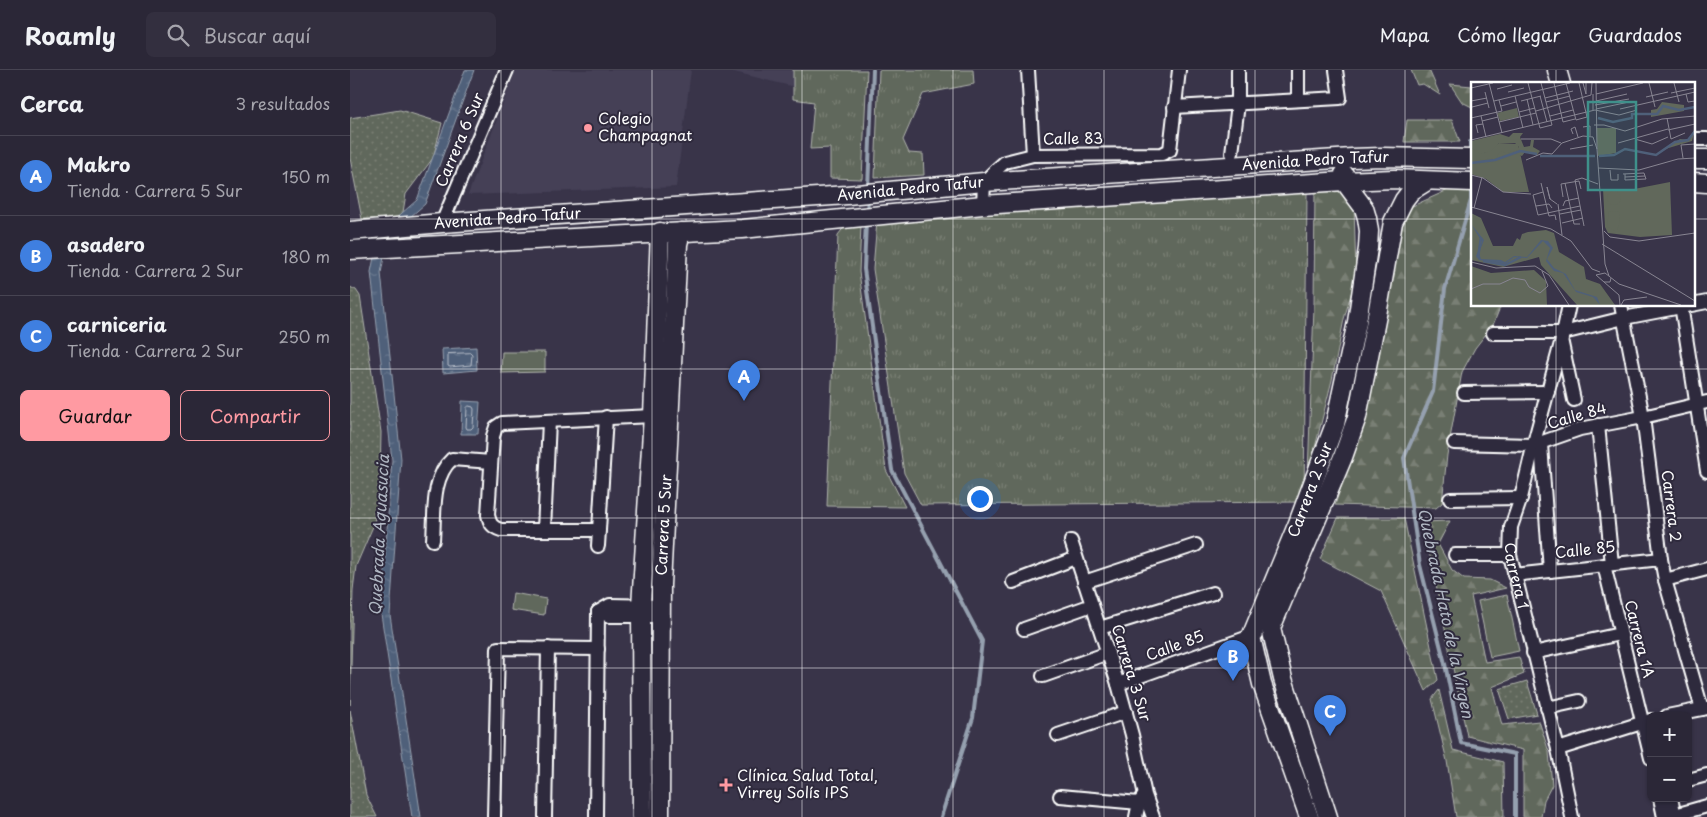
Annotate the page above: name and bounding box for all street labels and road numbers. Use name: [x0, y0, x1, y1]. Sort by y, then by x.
street label: Carrera 6 Sur: [428, 89, 489, 190]
street label: Calle 83: [1043, 125, 1103, 150]
street label: Avenida Pedro Tafur: [1241, 144, 1390, 175]
street label: Avenida Pedro Tafur: [836, 169, 985, 206]
street label: Avenida Pedro Tafur: [433, 200, 582, 234]
street label: Calle 84: [1544, 395, 1609, 434]
street label: Carrera 2 Sur: [1280, 438, 1337, 541]
street label: Carrera 2: [1657, 468, 1688, 543]
street label: Carrera 5 Sur: [648, 474, 676, 576]
street label: Calle 85: [1554, 534, 1616, 563]
street label: Carrera 1: [1500, 542, 1536, 611]
street label: Carrera 1A: [1620, 597, 1661, 680]
street label: Carrera 3 Sur: [1107, 621, 1158, 724]
street label: Calle 85: [1142, 623, 1207, 666]

